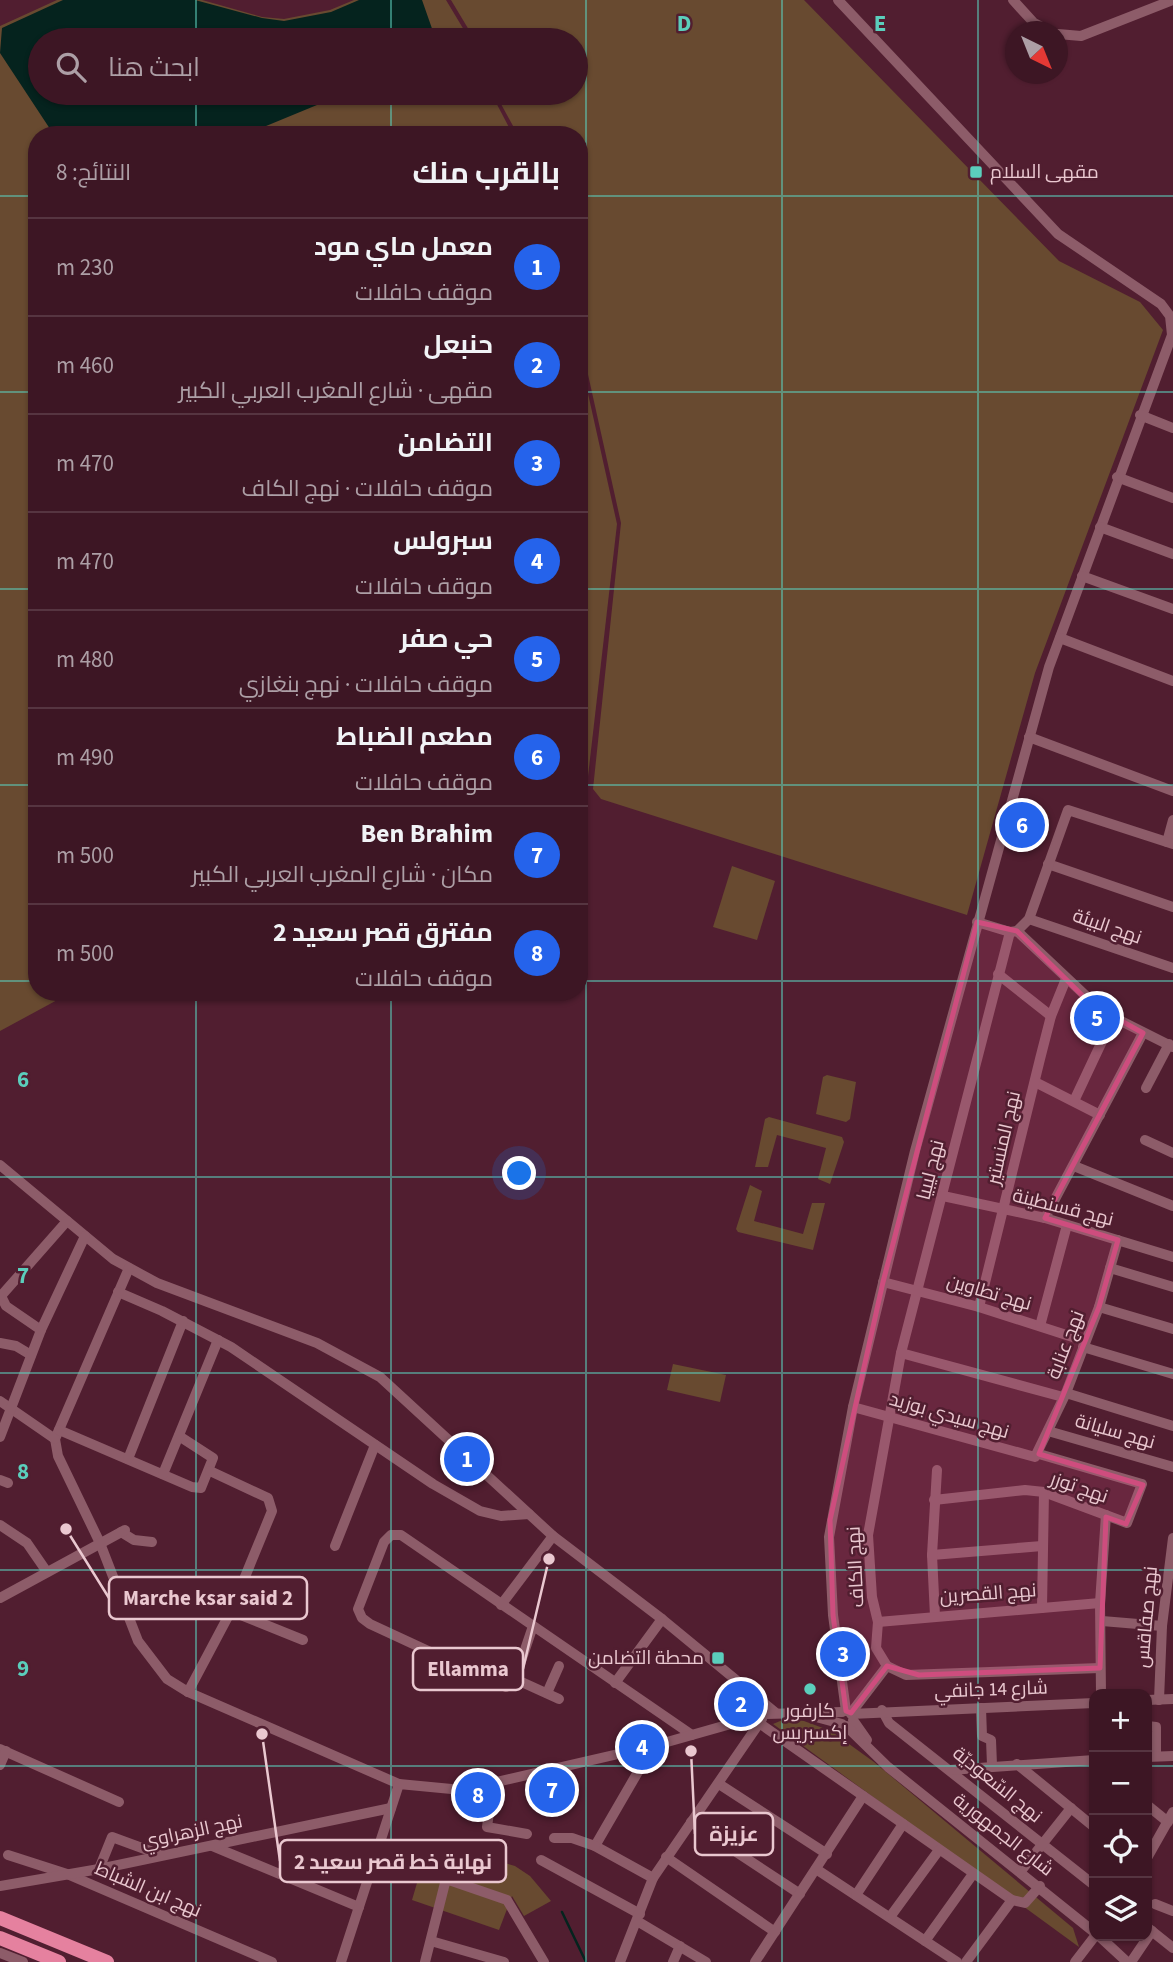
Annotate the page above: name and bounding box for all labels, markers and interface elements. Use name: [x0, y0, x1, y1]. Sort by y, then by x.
text: D: [677, 7, 691, 40]
text: E: [874, 7, 886, 40]
north arrow: [1005, 21, 1068, 84]
search box: [28, 28, 588, 105]
icon: search: [52, 48, 90, 86]
text: ابحث هنا: [108, 49, 200, 86]
text: بالقرب منك: [412, 152, 560, 195]
text: النتائج: 8: [56, 156, 131, 189]
place label: مقهى السلام: [990, 159, 1099, 186]
marker: مقهى السلام: [968, 164, 984, 180]
text: معمل ماي مود: [314, 228, 493, 265]
text: 230 m: [56, 251, 114, 284]
text: 1: [531, 251, 543, 284]
text: موقف حافلات: [355, 276, 493, 309]
text: حنبعل: [424, 326, 493, 363]
text: 460 m: [56, 349, 114, 382]
text: 2: [531, 349, 543, 382]
text: مقهى · شارع المغرب العربي الكبير: [178, 374, 493, 407]
text: التضامن: [398, 424, 493, 461]
text: 470 m: [56, 447, 114, 480]
text: 3: [531, 447, 543, 480]
text: موقف حافلات · نهج الكاف: [242, 472, 493, 505]
text: سبرولس: [393, 522, 493, 559]
text: 470 m: [56, 545, 114, 578]
text: 4: [531, 545, 543, 578]
text: موقف حافلات: [355, 570, 493, 603]
text: حي صفر: [400, 620, 493, 657]
text: 480 m: [56, 643, 114, 676]
text: 5: [531, 643, 543, 676]
text: موقف حافلات · نهج بنغازي: [239, 668, 493, 701]
text: مطعم الضباط: [336, 718, 493, 755]
text: 490 m: [56, 741, 114, 774]
text: 6: [531, 741, 543, 774]
text: موقف حافلات: [355, 766, 493, 799]
pin: 6: [999, 799, 1045, 851]
text: Ben Brahim: [360, 815, 493, 852]
text: 500 m: [56, 839, 114, 872]
text: 7: [531, 839, 543, 872]
text: مكان · شارع المغرب العربي الكبير: [191, 858, 493, 891]
street label: نهج البيئة: [1069, 903, 1145, 951]
text: مفترق قصر سعيد 2: [273, 914, 493, 951]
text: 500 m: [56, 937, 114, 970]
text: 8: [531, 937, 543, 970]
text: موقف حافلات: [355, 962, 493, 995]
pin: 5: [1074, 992, 1120, 1044]
text: 6: [17, 1063, 29, 1096]
street label: نهج المنستير: [980, 1089, 1028, 1188]
street label: نهج ليبيا: [911, 1137, 951, 1203]
your location: [502, 1156, 536, 1190]
street label: نهج قسنطينة: [1010, 1182, 1116, 1234]
text: 7: [17, 1259, 29, 1292]
street label: نهج تطاوين: [943, 1268, 1035, 1318]
street label: نهج عنابة: [1041, 1307, 1091, 1383]
street label: نهج سيدي بوزيد: [886, 1386, 1012, 1446]
street label: نهج سليانة: [1072, 1408, 1158, 1456]
pin: 1: [444, 1433, 490, 1485]
text: 8: [17, 1455, 29, 1488]
street label: نهج توزر: [1046, 1465, 1111, 1510]
street label: نهج الكاف: [840, 1526, 872, 1608]
street label: نهج صفاقس: [1129, 1565, 1165, 1669]
callout: Marche ksar said 2: [109, 1577, 307, 1619]
street label: نهج القصرين: [939, 1577, 1037, 1611]
text: Marche ksar said 2: [123, 1583, 293, 1613]
pin: 3: [820, 1628, 866, 1680]
place label: محطة التضامن: [588, 1645, 704, 1672]
callout: Ellamma: [413, 1648, 523, 1690]
marker: محطة التضامن: [710, 1650, 726, 1666]
text: 9: [17, 1652, 29, 1685]
text: Ellamma: [427, 1654, 509, 1684]
street label: شارع 14 جانفي: [934, 1675, 1048, 1705]
pin: 2: [718, 1678, 764, 1730]
marker: كارفور إكسبريس: [802, 1681, 818, 1697]
map controls: [1089, 1689, 1152, 1941]
button: +: [1089, 1689, 1152, 1752]
place label: كارفور إكسبريس: [773, 1698, 847, 1747]
pin: 4: [619, 1721, 665, 1773]
street label: نهج السّعوديّة: [946, 1740, 1048, 1830]
button: −: [1089, 1752, 1152, 1815]
pin: 7: [529, 1764, 575, 1816]
pin: 8: [455, 1769, 501, 1821]
street label: شارع الجمهورية: [947, 1787, 1059, 1883]
street label: نهج الزهراوي: [139, 1808, 245, 1856]
callout: عزيزة: [695, 1813, 773, 1855]
button: locate: [1089, 1815, 1152, 1878]
text: عزيزة: [709, 1819, 759, 1849]
callout: نهاية خط قصر سعيد 2: [280, 1840, 506, 1882]
text: نهاية خط قصر سعيد 2: [294, 1847, 492, 1877]
street label: نهج ابن الشباط: [91, 1855, 205, 1925]
button: layers: [1089, 1878, 1152, 1941]

